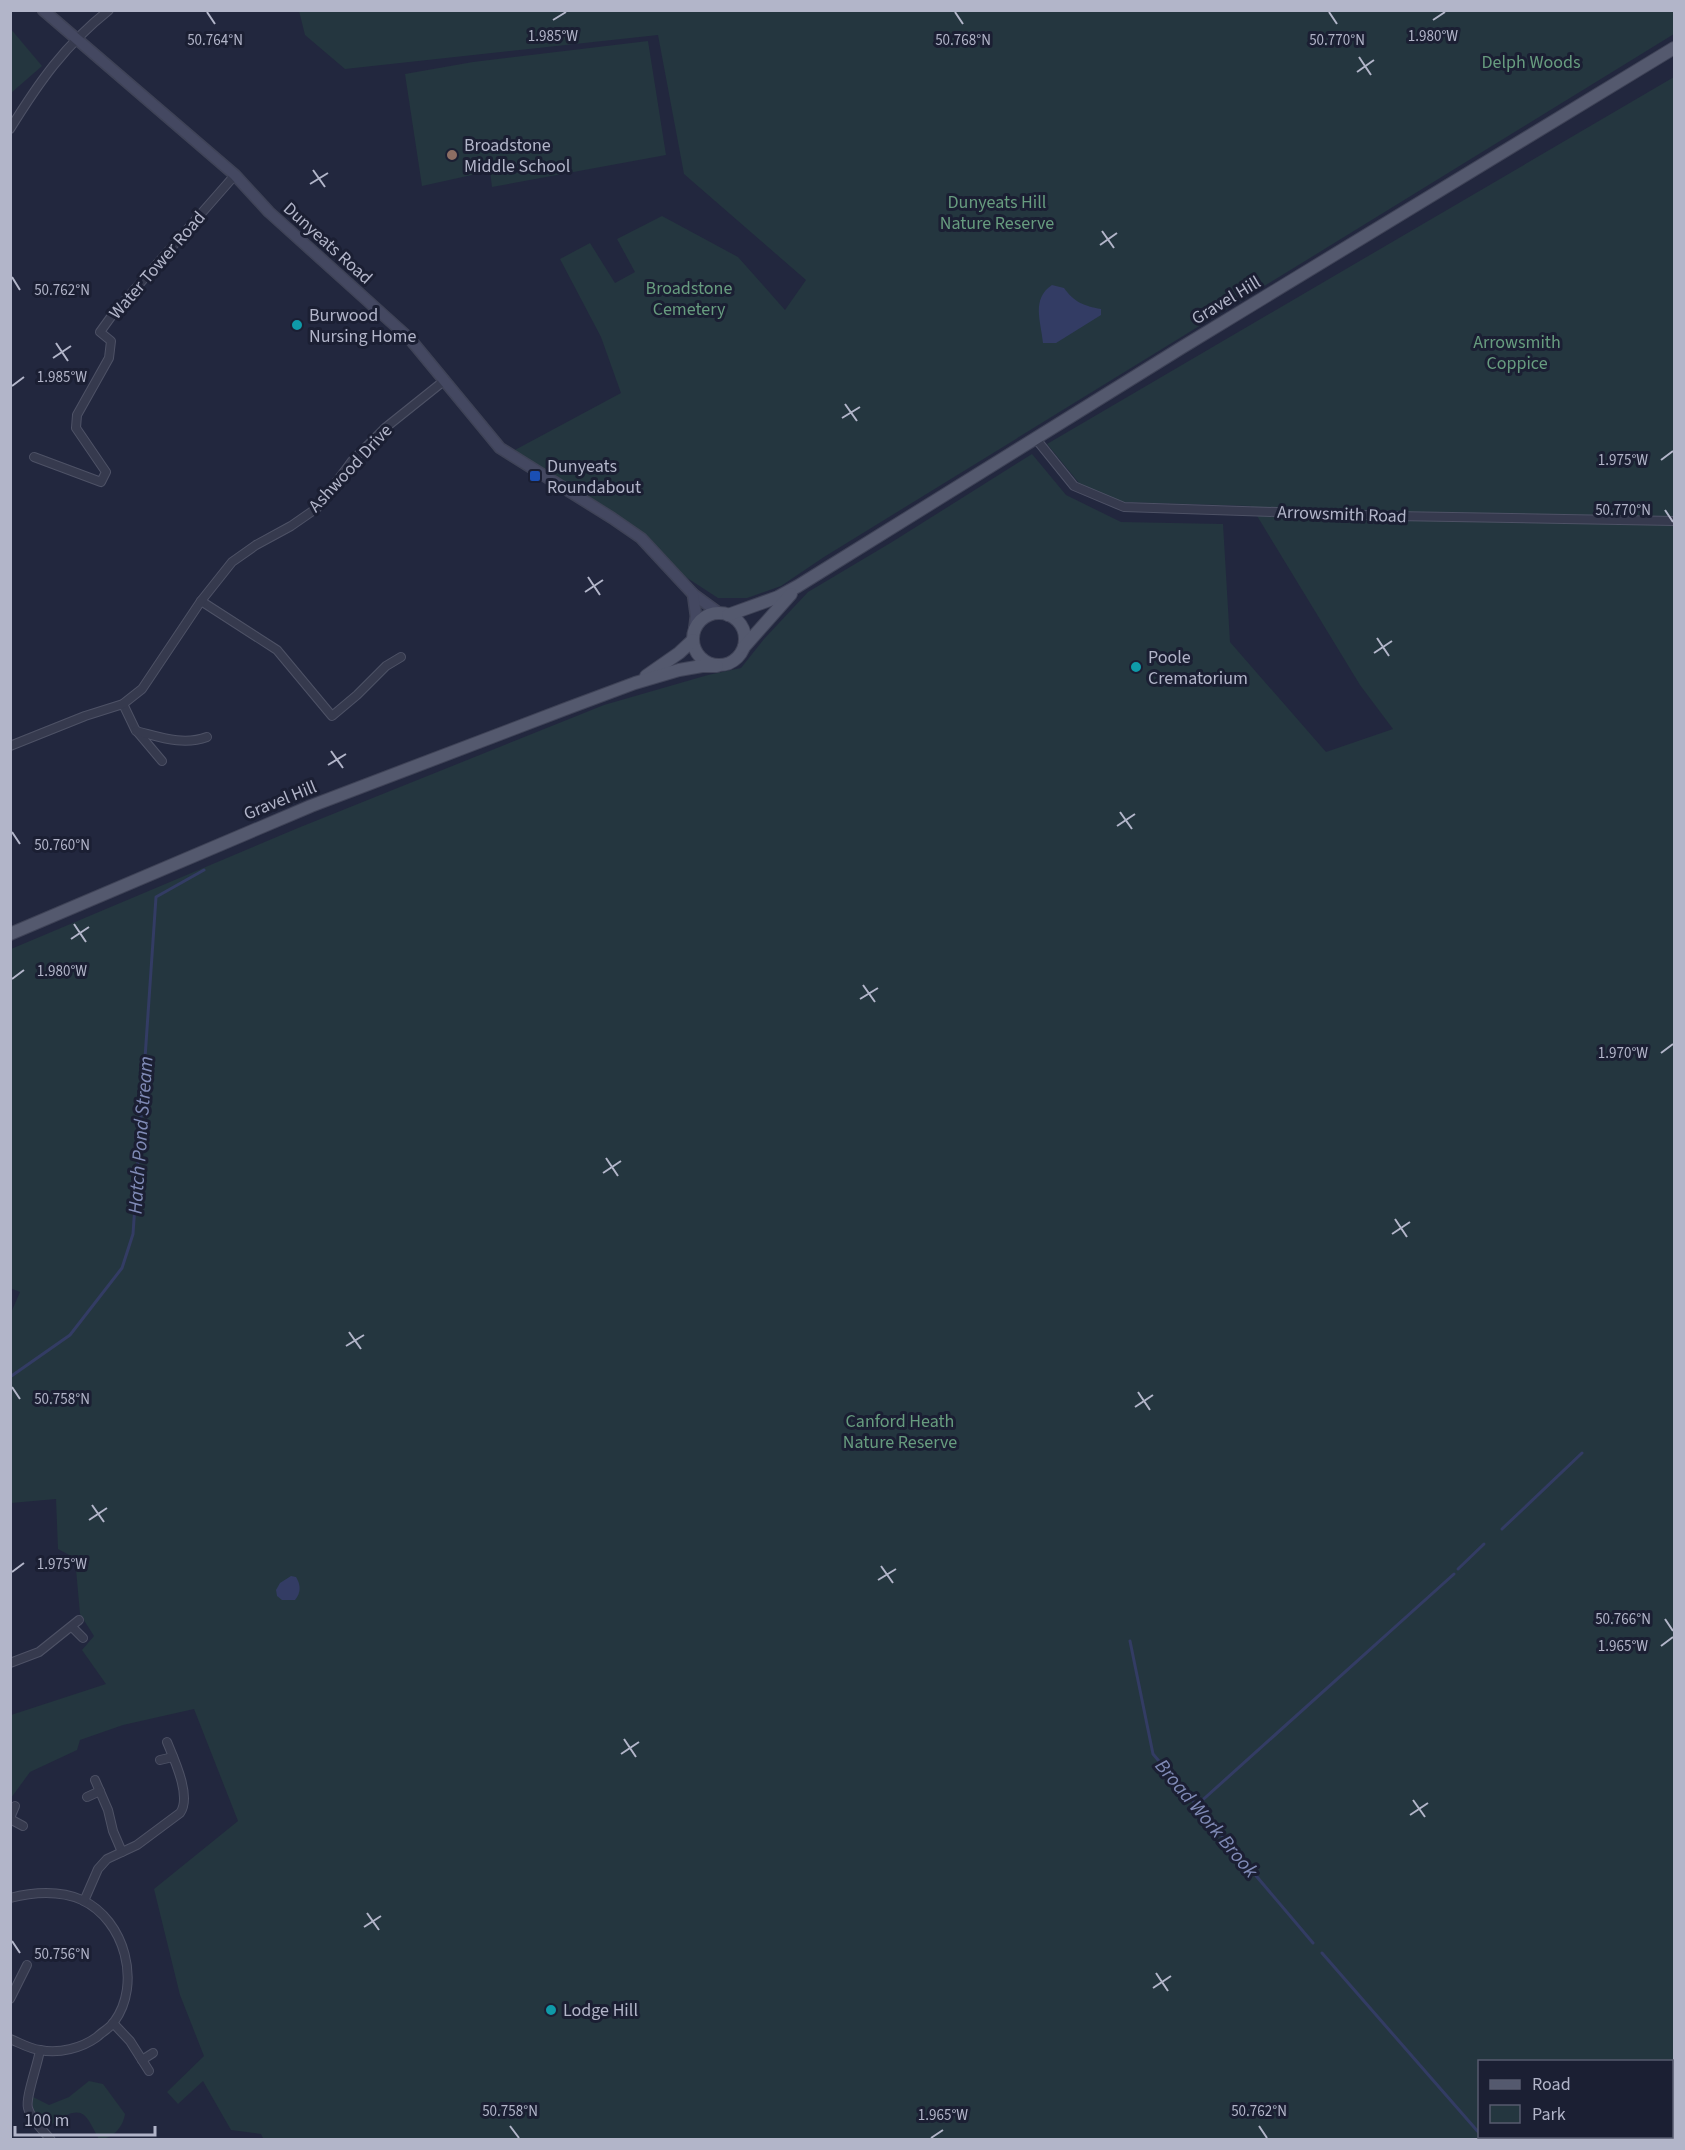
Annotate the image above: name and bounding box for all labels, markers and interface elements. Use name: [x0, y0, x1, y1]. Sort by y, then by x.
text: 1.985°W: [528, 26, 578, 47]
text: 1.980°W: [1408, 26, 1458, 47]
text: 50.764°N: [187, 30, 243, 51]
text: 50.768°N: [935, 30, 991, 51]
text: 50.770°N: [1309, 30, 1365, 51]
park label: Delph Woods: [1481, 50, 1581, 75]
place label: Broadstone Middle School: [464, 133, 570, 179]
marker: Broadstone Middle School: [445, 148, 459, 162]
park label: Dunyeats Hill Nature Reserve: [940, 190, 1054, 236]
street label: Dunyeats Road: [278, 197, 378, 290]
street label: Water Tower Road: [103, 206, 211, 325]
street label: Gravel Hill: [1187, 270, 1266, 331]
park label: Broadstone Cemetery: [646, 276, 732, 322]
text: 50.762°N: [34, 280, 90, 301]
place label: Burwood Nursing Home: [309, 303, 417, 349]
marker: Burwood Nursing Home: [290, 318, 304, 332]
park label: Arrowsmith Coppice: [1473, 330, 1561, 376]
text: 1.985°W: [37, 367, 87, 388]
street label: Ashwood Drive: [303, 419, 398, 518]
text: 1.975°W: [1598, 450, 1648, 471]
place label: Dunyeats Roundabout: [547, 454, 641, 500]
marker: Dunyeats Roundabout: [528, 469, 542, 483]
street label: Arrowsmith Road: [1277, 500, 1407, 529]
text: 50.770°N: [1595, 500, 1651, 521]
place label: Poole Crematorium: [1148, 645, 1248, 691]
marker: Poole Crematorium: [1129, 660, 1143, 674]
street label: Gravel Hill: [240, 774, 320, 826]
text: 50.760°N: [34, 835, 90, 856]
text: 1.980°W: [37, 961, 87, 982]
text: 1.970°W: [1598, 1043, 1648, 1064]
water label: Hatch Pond Stream: [122, 1055, 160, 1215]
text: 50.758°N: [34, 1389, 90, 1410]
park label: Canford Heath Nature Reserve: [843, 1409, 957, 1455]
text: 1.975°W: [37, 1554, 87, 1575]
text: 50.766°N: [1595, 1609, 1651, 1630]
text: 1.965°W: [1598, 1636, 1648, 1657]
water label: Broad Work Brook: [1148, 1753, 1265, 1884]
text: 50.756°N: [34, 1944, 90, 1965]
place label: Lodge Hill: [563, 1998, 638, 2023]
marker: Lodge Hill: [544, 2003, 558, 2017]
legend: [1478, 2060, 1673, 2138]
text: Road: [1532, 2072, 1571, 2097]
scale bar: [15, 2099, 154, 2137]
text: 50.758°N: [482, 2101, 538, 2122]
text: 50.762°N: [1231, 2101, 1287, 2122]
text: Park: [1532, 2102, 1566, 2127]
text: 1.965°W: [918, 2105, 968, 2126]
text: 100 m: [24, 2108, 69, 2133]

